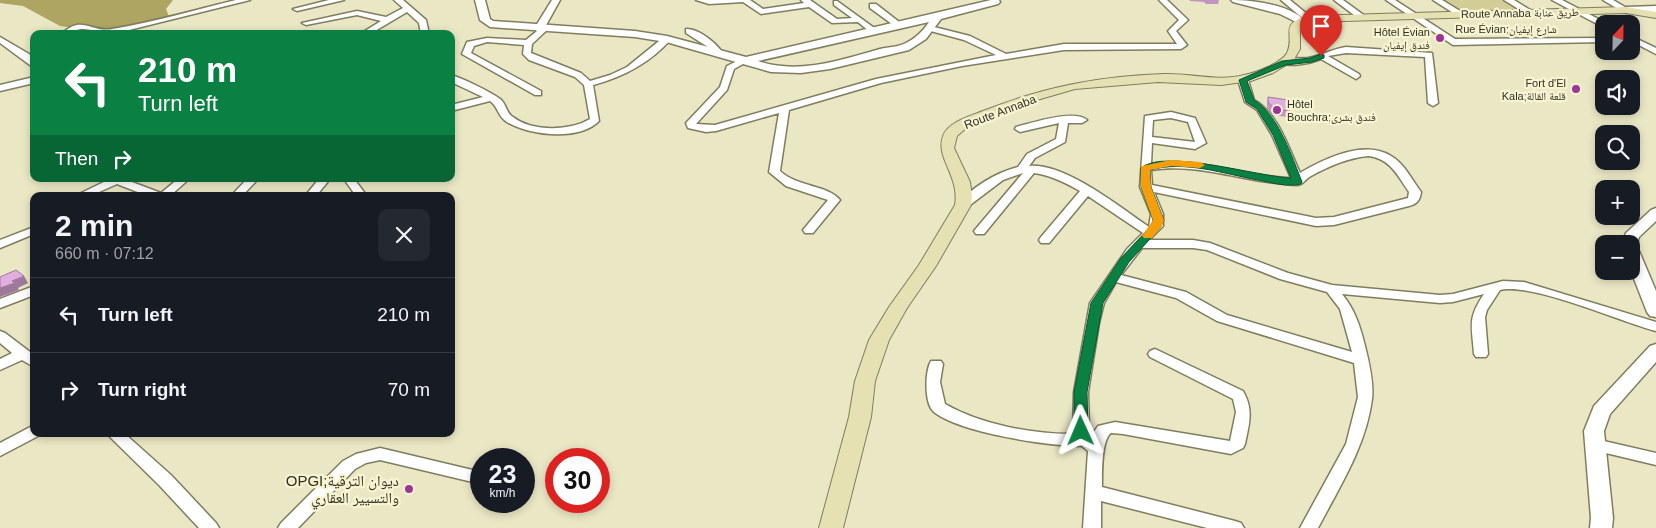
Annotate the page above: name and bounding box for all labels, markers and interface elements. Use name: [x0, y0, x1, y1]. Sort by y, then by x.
pin: [1300, 5, 1342, 56]
street label: Route Annaba طريق عنابة: [1461, 6, 1579, 21]
icon: arrive: [1307, 12, 1335, 40]
north arrow: [1595, 15, 1640, 60]
map controls: [1595, 15, 1640, 280]
street label: Rue Évian;شارع إيفيان: [1455, 23, 1557, 37]
place label: Hôtel Évian فندق إيفيان: [1374, 26, 1430, 53]
marker: Hôtel Évian فندق إيفيان: [1434, 32, 1446, 44]
icon: left: [55, 50, 120, 115]
text: 210 m: [138, 50, 237, 89]
button: sound: [1595, 70, 1640, 115]
place label: Fort d'El Kala;قلعة القالة: [1502, 77, 1566, 102]
marker: Fort d'El Kala;قلعة القالة: [1570, 83, 1582, 95]
text: Turn left: [138, 91, 218, 116]
street label: Route Annaba: [962, 92, 1038, 132]
place label: Hôtel Bouchra;فندق بشرى: [1287, 98, 1376, 124]
marker: Hôtel Bouchra;فندق بشرى: [1271, 104, 1283, 116]
button: search: [1595, 125, 1640, 170]
icon: right: [108, 145, 136, 173]
text: Then: [55, 148, 98, 169]
button: +: [1595, 180, 1640, 225]
text: 2 min: [55, 209, 133, 242]
button: close: [378, 209, 430, 261]
button: −: [1595, 235, 1640, 280]
text: 660 m · 07:12: [55, 245, 154, 262]
icon: left: [55, 301, 83, 329]
text: Turn left: [98, 304, 173, 325]
text: 210 m: [377, 304, 430, 325]
icon: right: [55, 376, 83, 404]
text: Turn right: [98, 379, 186, 400]
text: 70 m: [388, 379, 430, 400]
position arrow: [1054, 404, 1106, 456]
speed limit sign: 30: [545, 448, 610, 513]
text: 23: [489, 460, 516, 488]
place label: OPGI;ديوان الترقية والتسيير العقاري: [286, 472, 399, 509]
marker: OPGI;ديوان الترقية والتسيير العقاري: [403, 483, 415, 495]
text: km/h: [489, 486, 516, 500]

